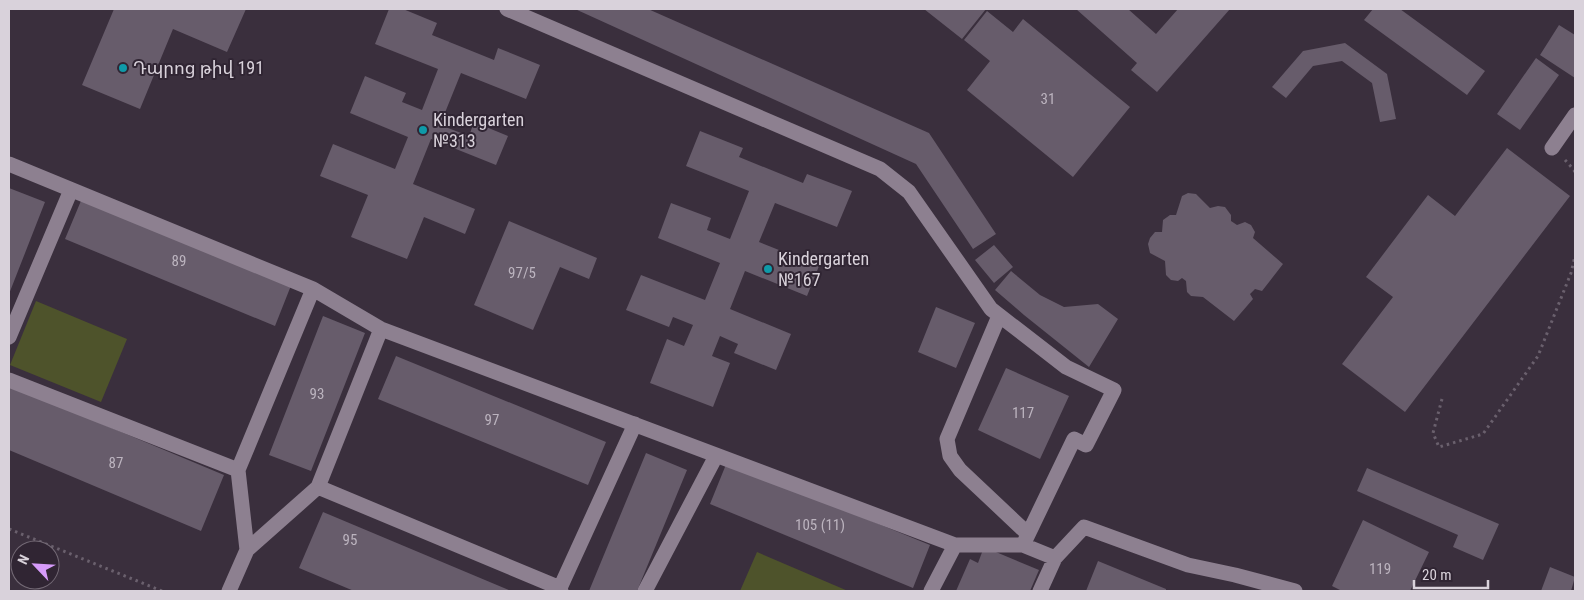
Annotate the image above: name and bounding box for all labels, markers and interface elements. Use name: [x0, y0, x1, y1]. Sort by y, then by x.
place label: Դպրոց թիվ 191: [133, 57, 264, 78]
marker: Դպրոց թիվ 191: [117, 62, 129, 74]
house number: 31: [1041, 90, 1055, 108]
place label: Kindergarten №313: [433, 109, 524, 151]
marker: Kindergarten №313: [417, 124, 429, 136]
place label: Kindergarten №167: [778, 248, 869, 290]
house number: 89: [172, 252, 186, 270]
marker: Kindergarten №167: [762, 263, 774, 275]
house number: 97/5: [508, 264, 536, 282]
house number: 93: [310, 385, 324, 403]
house number: 117: [1012, 404, 1034, 422]
house number: 97: [485, 411, 499, 429]
house number: 87: [109, 454, 123, 472]
house number: 105 (11): [795, 516, 845, 534]
house number: 95: [343, 531, 357, 549]
north arrow: [10, 540, 60, 590]
text: N: [14, 552, 32, 567]
scale bar: [1414, 558, 1488, 590]
house number: 119: [1369, 560, 1391, 578]
text: 20 m: [1422, 566, 1452, 584]

